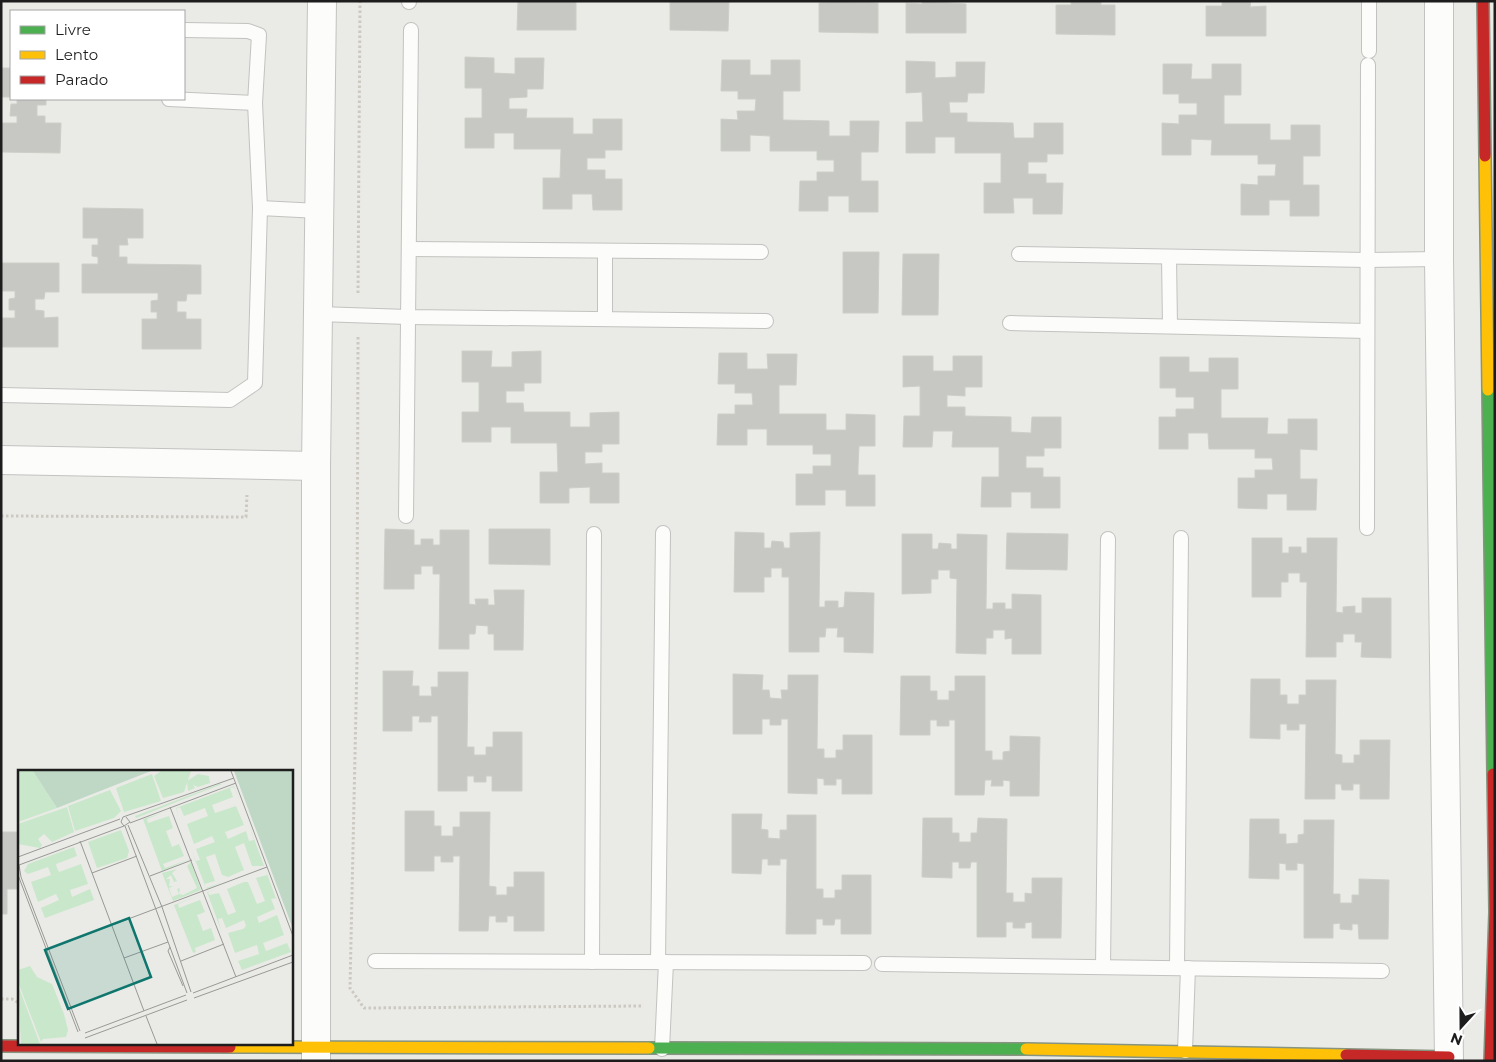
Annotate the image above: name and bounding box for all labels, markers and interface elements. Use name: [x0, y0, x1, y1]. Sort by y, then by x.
legend: [10, 10, 185, 100]
text: Livre: [55, 20, 91, 39]
text: Lento: [55, 45, 98, 64]
text: Parado: [55, 70, 108, 89]
inset map: [18, 770, 292, 1044]
north arrow: [1436, 1002, 1486, 1052]
text: N: [1448, 1029, 1465, 1050]

